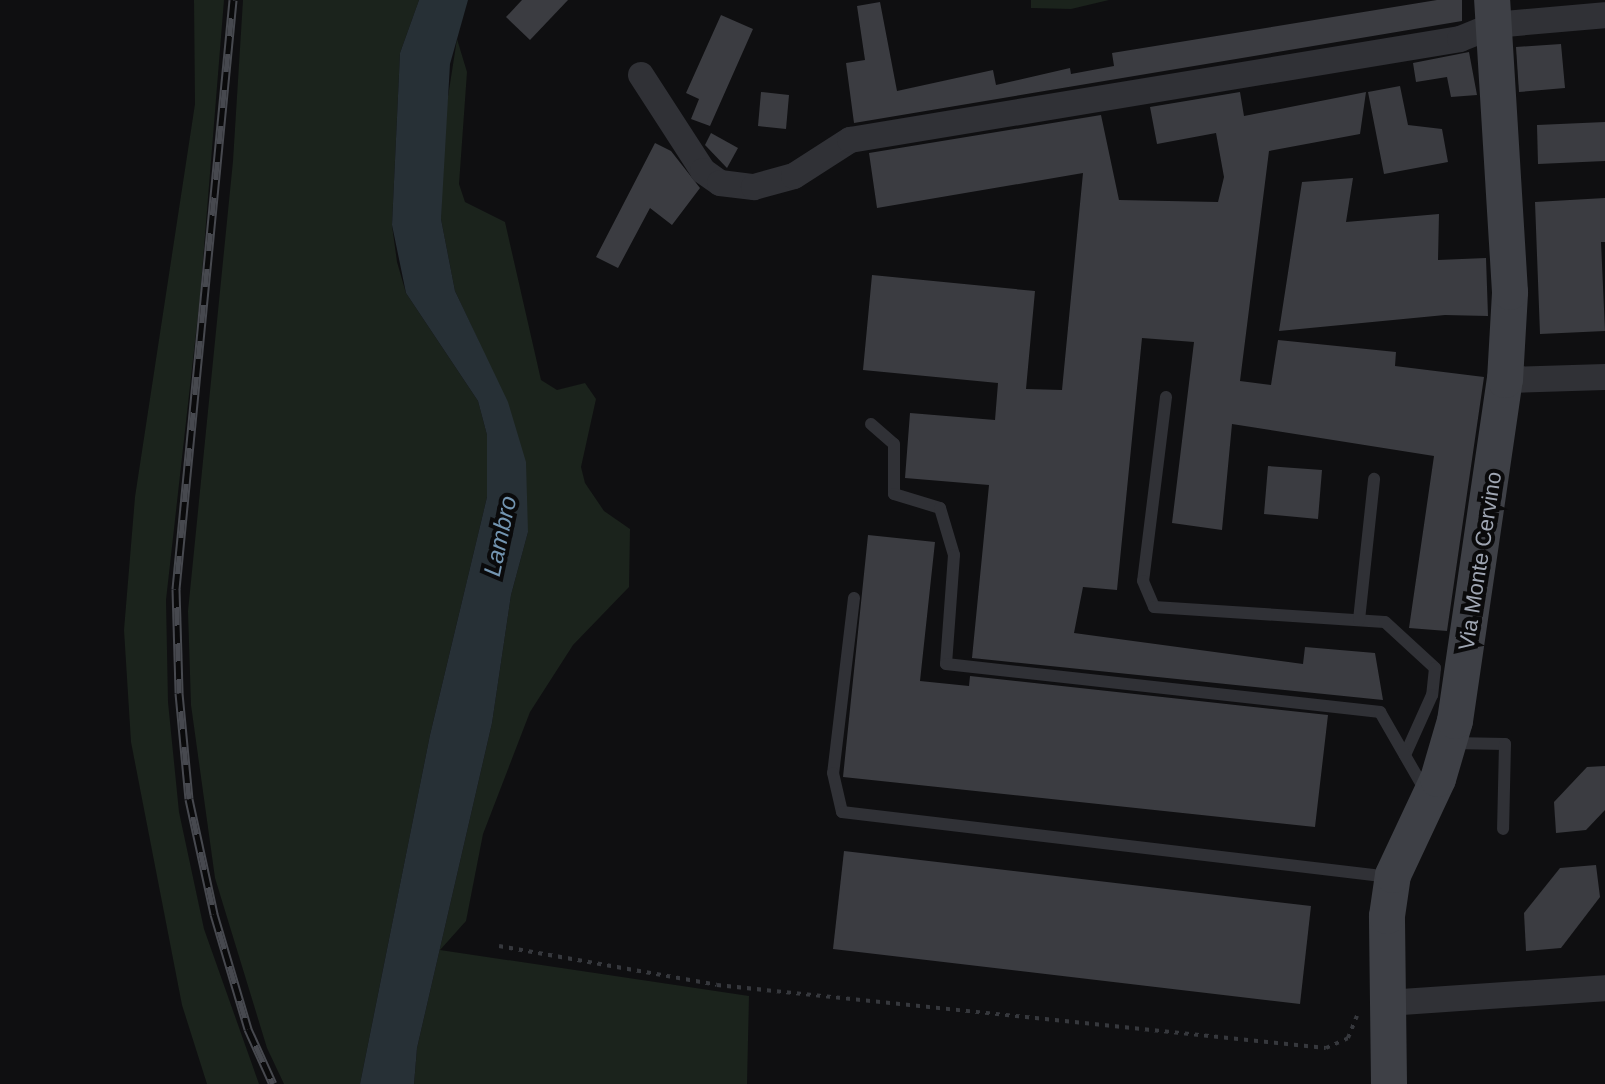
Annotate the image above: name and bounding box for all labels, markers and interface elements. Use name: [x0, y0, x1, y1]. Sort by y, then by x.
street label: Via Monte Cervino: [1453, 470, 1507, 652]
water label: Lambro: [477, 493, 523, 579]

